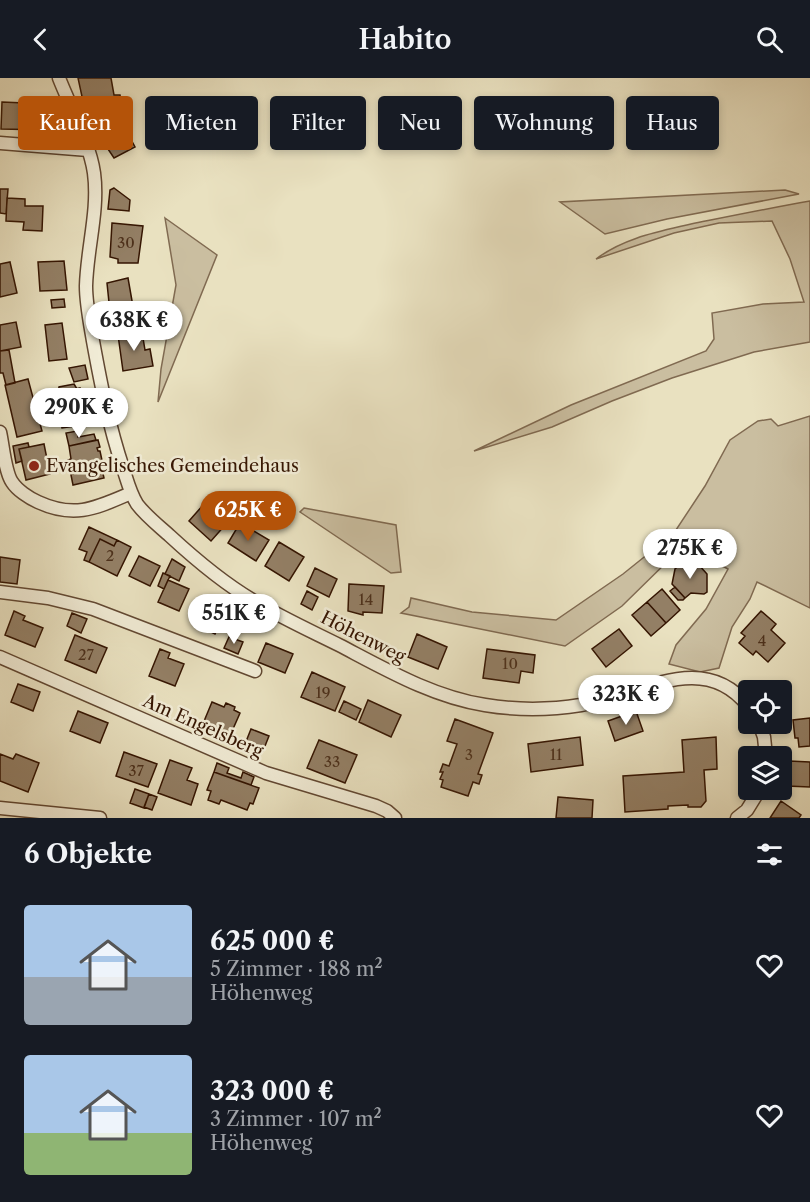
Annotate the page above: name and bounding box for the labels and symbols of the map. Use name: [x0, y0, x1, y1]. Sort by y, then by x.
house number: 30: [117, 233, 135, 252]
pin: 638K €: [85, 301, 183, 352]
pin: 290K €: [30, 388, 128, 439]
place label: Evangelisches Gemeindehaus: [46, 455, 299, 477]
marker: Evangelisches Gemeindehaus: [27, 459, 41, 473]
pin: 625K €: [199, 491, 297, 542]
pin: 275K €: [641, 529, 739, 580]
house number: 2: [106, 546, 114, 565]
house number: 14: [359, 590, 373, 609]
pin: 551K €: [185, 594, 283, 645]
street label: Höhenweg: [317, 606, 410, 668]
house number: 4: [758, 631, 766, 650]
house number: 27: [78, 645, 95, 664]
house number: 10: [502, 654, 518, 673]
pin: 323K €: [577, 675, 675, 726]
house number: 19: [315, 683, 331, 702]
street label: Am Engelsberg: [139, 689, 267, 763]
house number: 3: [465, 745, 473, 764]
house number: 11: [550, 745, 563, 764]
house number: 33: [324, 752, 340, 771]
house number: 37: [128, 761, 144, 780]

